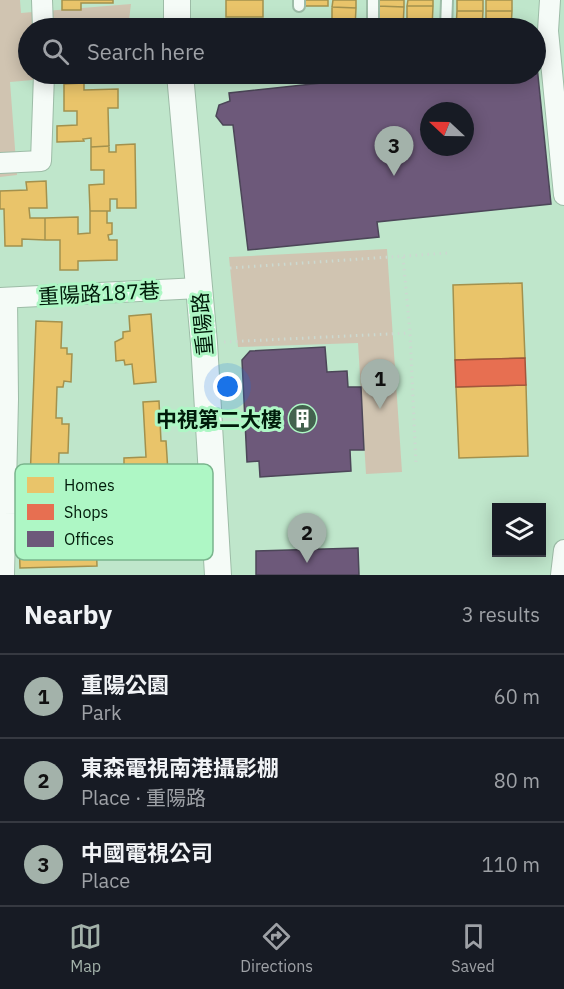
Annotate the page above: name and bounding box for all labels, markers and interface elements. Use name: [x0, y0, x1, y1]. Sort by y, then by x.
search box: [18, 18, 546, 84]
icon: search: [39, 35, 72, 68]
text: Search here: [87, 37, 205, 66]
north arrow: [420, 102, 474, 156]
pin: 3: [374, 126, 414, 176]
street label: 重陽路187巷: [37, 276, 161, 310]
street label: 重陽路: [185, 291, 219, 357]
pin: 1: [360, 360, 400, 409]
your location: [213, 372, 242, 401]
building icon: 中視第二大樓: [287, 403, 319, 435]
place label: 中視第二大樓: [156, 405, 282, 433]
legend: [15, 464, 213, 560]
text: Homes: [64, 475, 115, 495]
text: Shops: [64, 502, 108, 522]
map controls: [492, 503, 546, 557]
button: layers: [492, 503, 546, 557]
pin: 2: [288, 514, 326, 563]
text: Offices: [64, 529, 114, 549]
text: Nearby: [24, 597, 112, 631]
text: 3 results: [462, 601, 540, 628]
text: 重陽公園: [81, 670, 169, 699]
text: 1: [38, 683, 50, 710]
text: 60 m: [494, 683, 540, 710]
text: Park: [81, 699, 121, 726]
text: 東森電視南港攝影棚: [81, 753, 279, 782]
text: 2: [38, 767, 50, 794]
text: 80 m: [494, 767, 540, 794]
text: Place · 重陽路: [81, 784, 206, 811]
text: 中國電視公司: [81, 838, 213, 867]
text: 3: [38, 851, 50, 878]
text: 110 m: [482, 851, 540, 878]
text: Place: [81, 867, 130, 894]
tab: Map: [69, 920, 102, 976]
tab: Directions: [240, 920, 313, 976]
tab: Saved: [451, 920, 495, 976]

